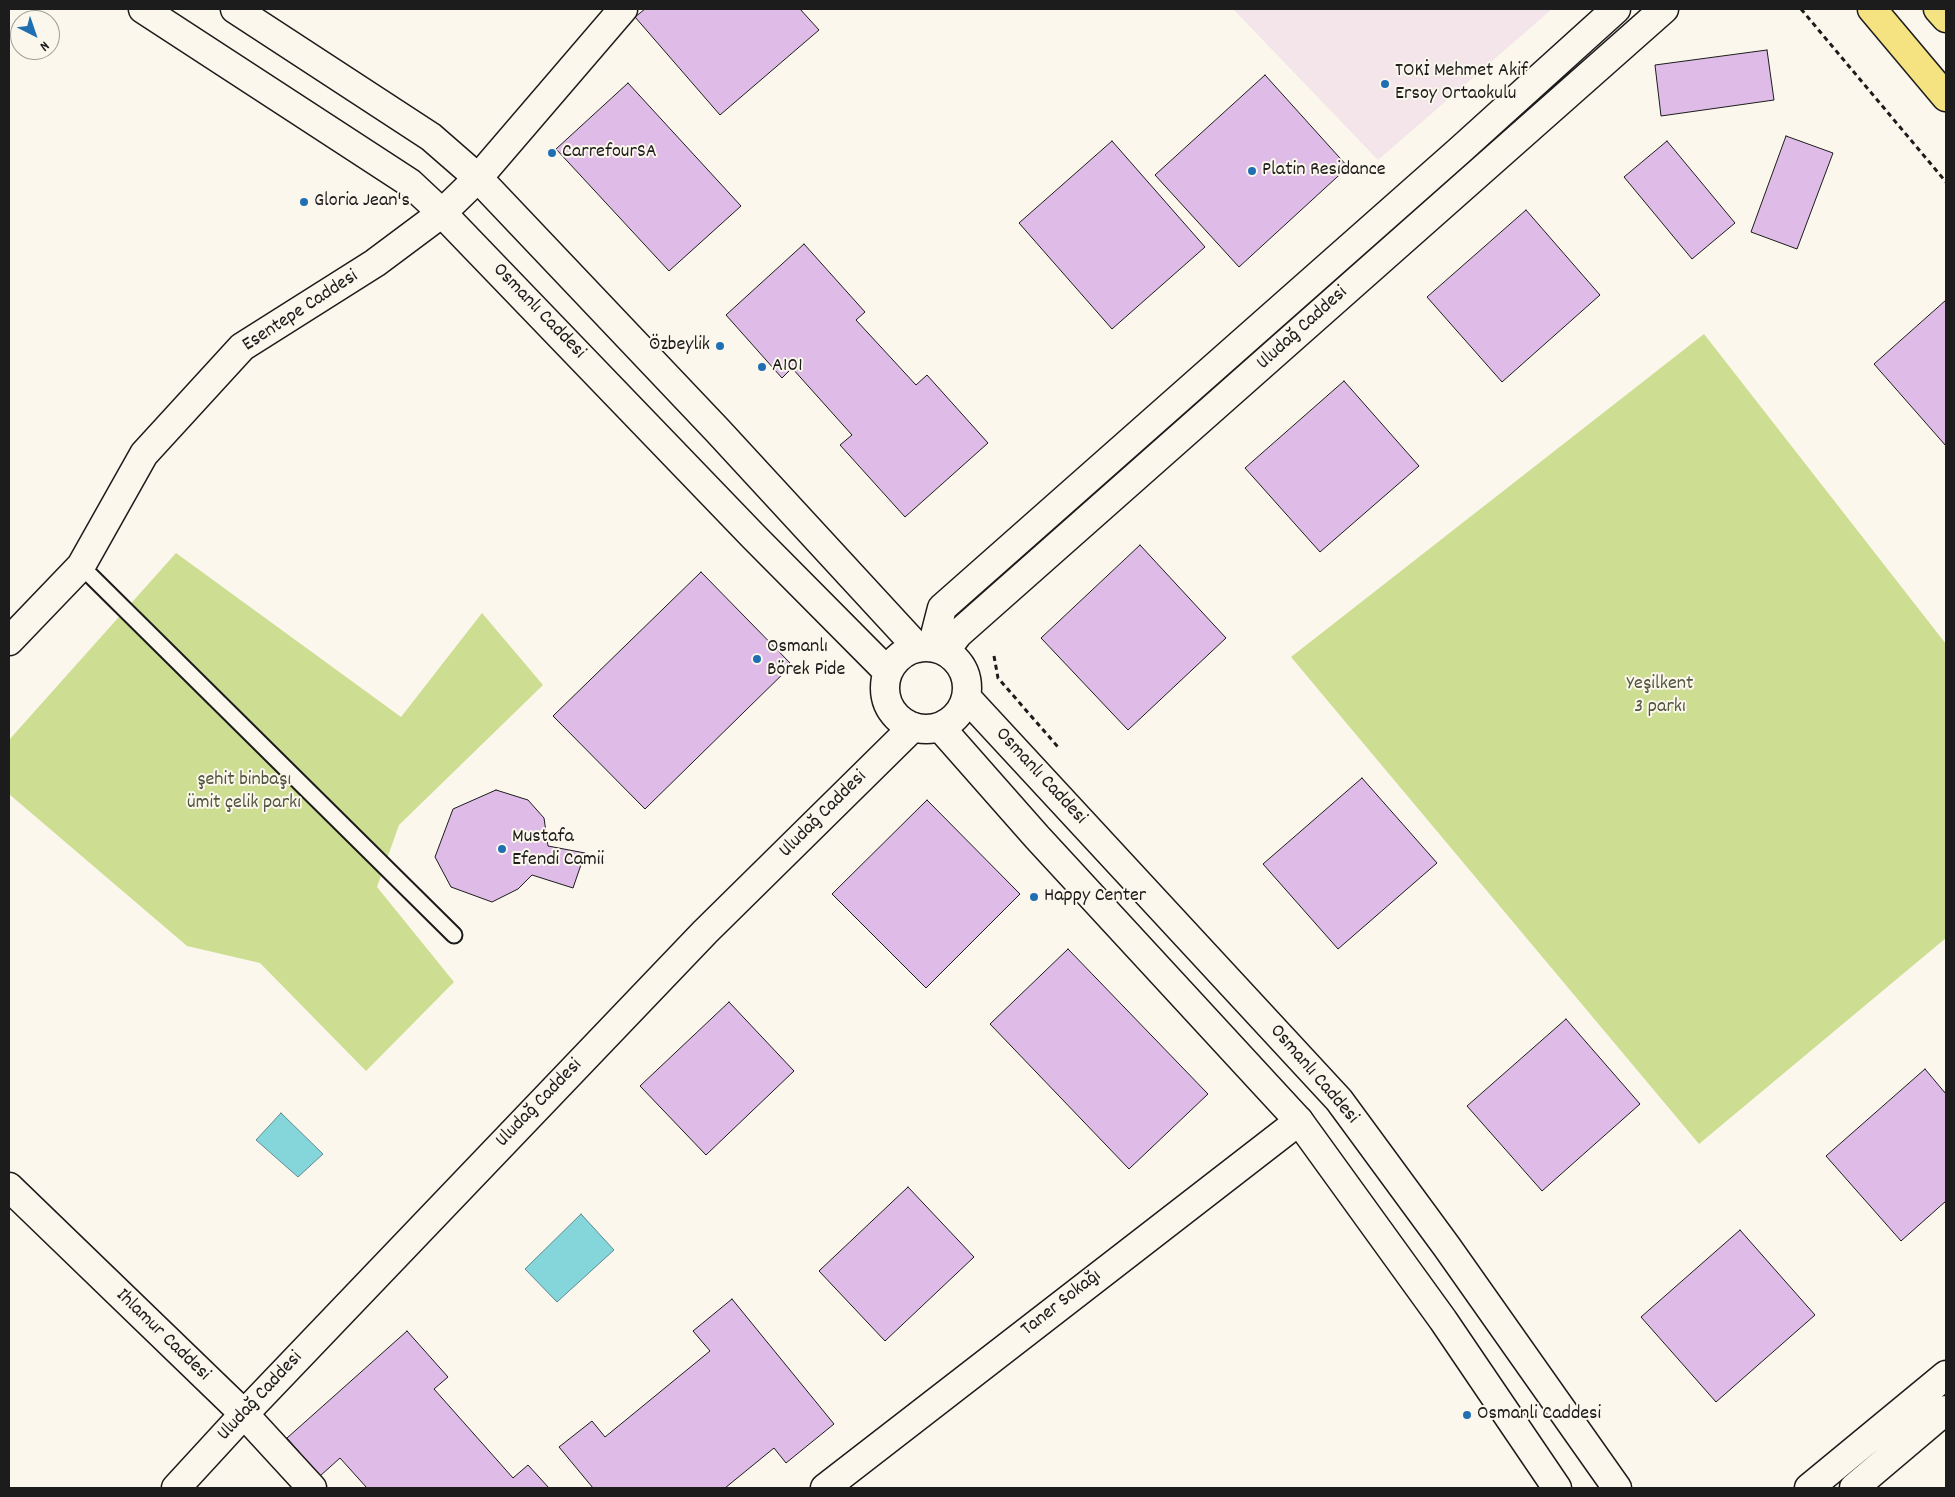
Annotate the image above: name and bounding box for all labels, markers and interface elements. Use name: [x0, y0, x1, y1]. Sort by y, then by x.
north arrow: [10, 10, 60, 60]
text: N: [35, 36, 53, 55]
place label: TOKİ Mehmet Akif Ersoy Ortaokulu: [1395, 60, 1528, 107]
marker: TOKİ Mehmet Akif Ersoy Ortaokulu: [1379, 78, 1391, 90]
place label: CarrefourSA: [562, 141, 657, 165]
marker: CarrefourSA: [546, 147, 558, 159]
place label: Platin Residance: [1262, 159, 1386, 183]
marker: Platin Residance: [1246, 165, 1258, 177]
place label: Gloria Jean's: [314, 190, 410, 214]
marker: Gloria Jean's: [298, 196, 310, 208]
street label: Osmanlı Caddesi: [486, 259, 590, 365]
street label: Esentepe Caddesi: [239, 266, 363, 358]
street label: Uludağ Caddesi: [1253, 282, 1353, 376]
place label: Özbeylik: [649, 334, 710, 358]
marker: Özbeylik: [714, 340, 726, 352]
place label: A101: [772, 355, 803, 379]
marker: A101: [756, 361, 768, 373]
place label: Osmanlı Börek Pide: [767, 636, 845, 683]
marker: Osmanlı Börek Pide: [751, 653, 763, 665]
park label: Yeşilkent 3 parkı: [1627, 673, 1693, 720]
street label: Osmanlı Caddesi: [989, 723, 1091, 831]
street label: Uludağ Caddesi: [775, 766, 873, 864]
park label: şehit binbaşı ümit çelik parkı: [187, 769, 301, 816]
place label: Mustafa Efendi Camii: [512, 826, 604, 873]
marker: Mustafa Efendi Camii: [496, 843, 508, 855]
place label: Happy Center: [1044, 885, 1146, 909]
marker: Happy Center: [1028, 891, 1040, 903]
street label: Osmanlı Caddesi: [1263, 1020, 1363, 1130]
street label: Uludağ Caddesi: [492, 1055, 588, 1153]
street label: Taner Sokağı: [1017, 1265, 1107, 1343]
street label: Ihlamur Caddesi: [110, 1285, 214, 1387]
street label: Uludağ Caddesi: [213, 1347, 309, 1447]
place label: Osmanli Caddesi: [1477, 1403, 1601, 1427]
marker: Osmanli Caddesi: [1461, 1409, 1473, 1421]

